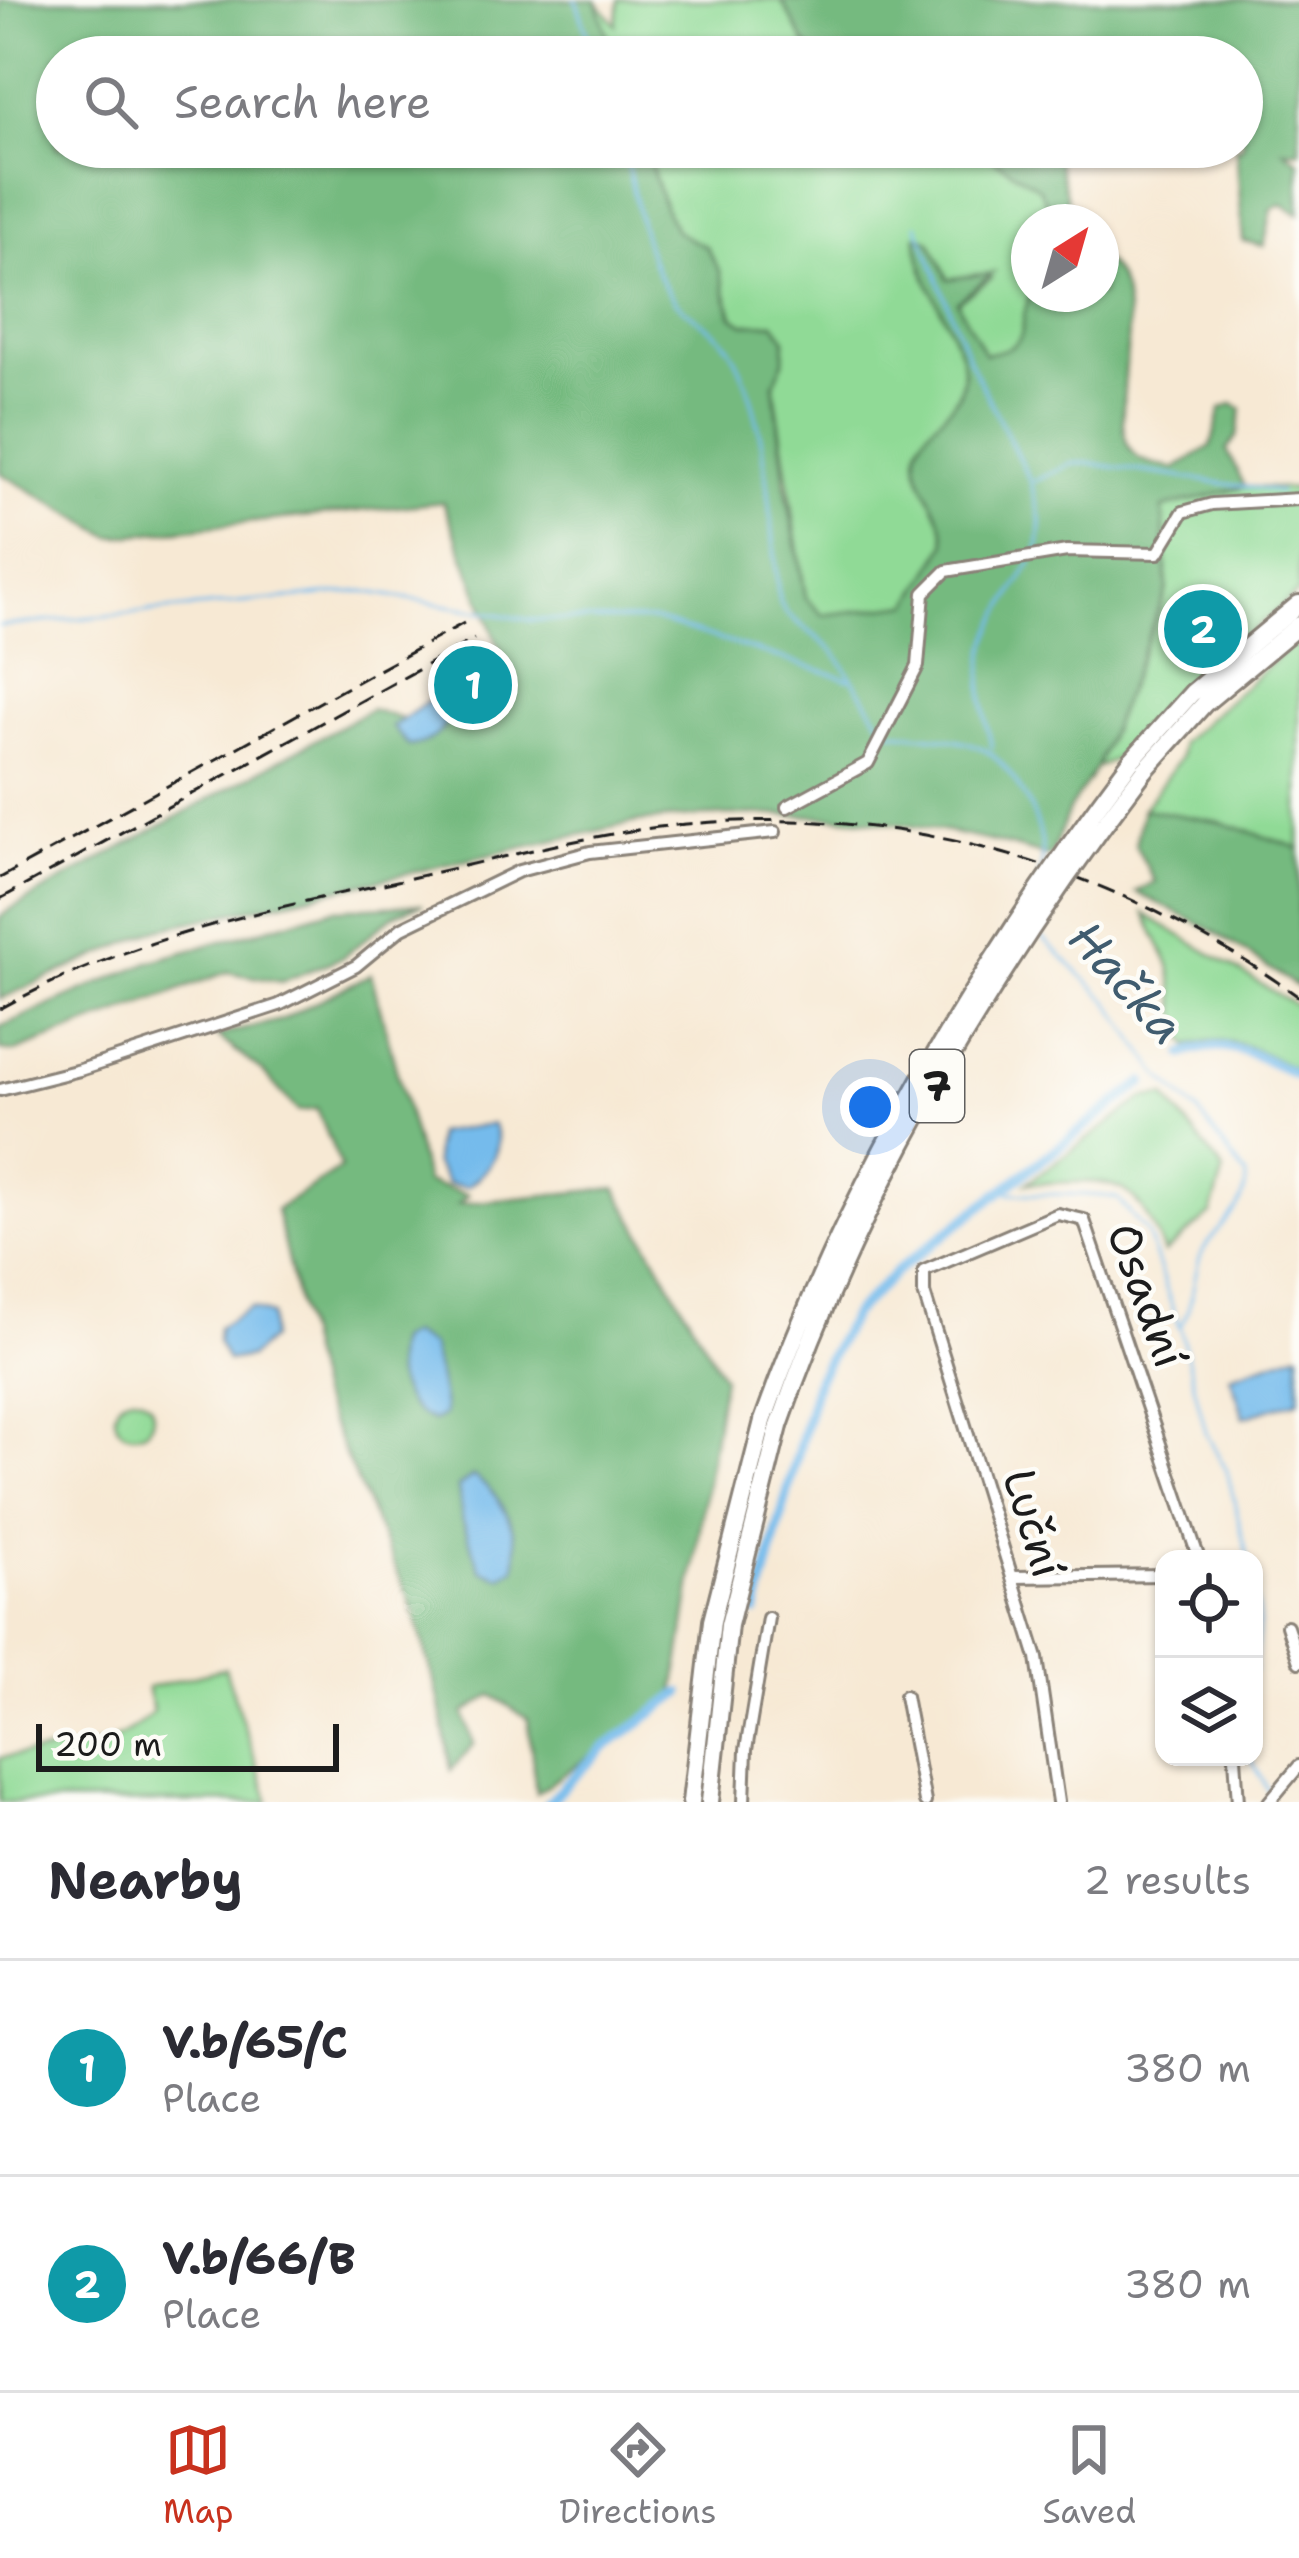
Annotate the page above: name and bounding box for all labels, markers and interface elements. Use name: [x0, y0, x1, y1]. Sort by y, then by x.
search box: [36, 36, 1263, 168]
icon: search: [78, 69, 144, 135]
text: Search here: [174, 72, 431, 132]
north arrow: [1011, 204, 1119, 312]
pin: 2: [1164, 584, 1242, 674]
pin: 1: [434, 640, 512, 730]
water label: Hačka: [1055, 907, 1199, 1057]
road number: 7: [910, 1050, 964, 1122]
your location: [840, 1077, 900, 1137]
street label: Osadní: [1093, 1214, 1201, 1376]
street label: Luční: [989, 1461, 1079, 1585]
map controls: [1155, 1550, 1263, 1766]
button: locate: [1155, 1550, 1263, 1658]
button: layers: [1155, 1658, 1263, 1766]
scale bar: [36, 1718, 339, 1771]
text: 200 m: [54, 1722, 162, 1767]
text: Nearby: [48, 1846, 243, 1914]
text: 2 results: [1084, 1854, 1251, 1906]
text: V.b/65/C: [162, 2012, 348, 2072]
text: 1: [78, 2042, 96, 2094]
text: 380 m: [1124, 2042, 1251, 2094]
text: Place: [162, 2072, 261, 2124]
text: V.b/66/B: [162, 2228, 356, 2288]
text: 2: [73, 2258, 101, 2310]
text: 380 m: [1124, 2258, 1251, 2310]
text: Place: [162, 2288, 261, 2340]
tab: Map: [163, 2417, 234, 2534]
tab: Directions: [559, 2417, 717, 2534]
tab: Saved: [1042, 2417, 1136, 2534]

